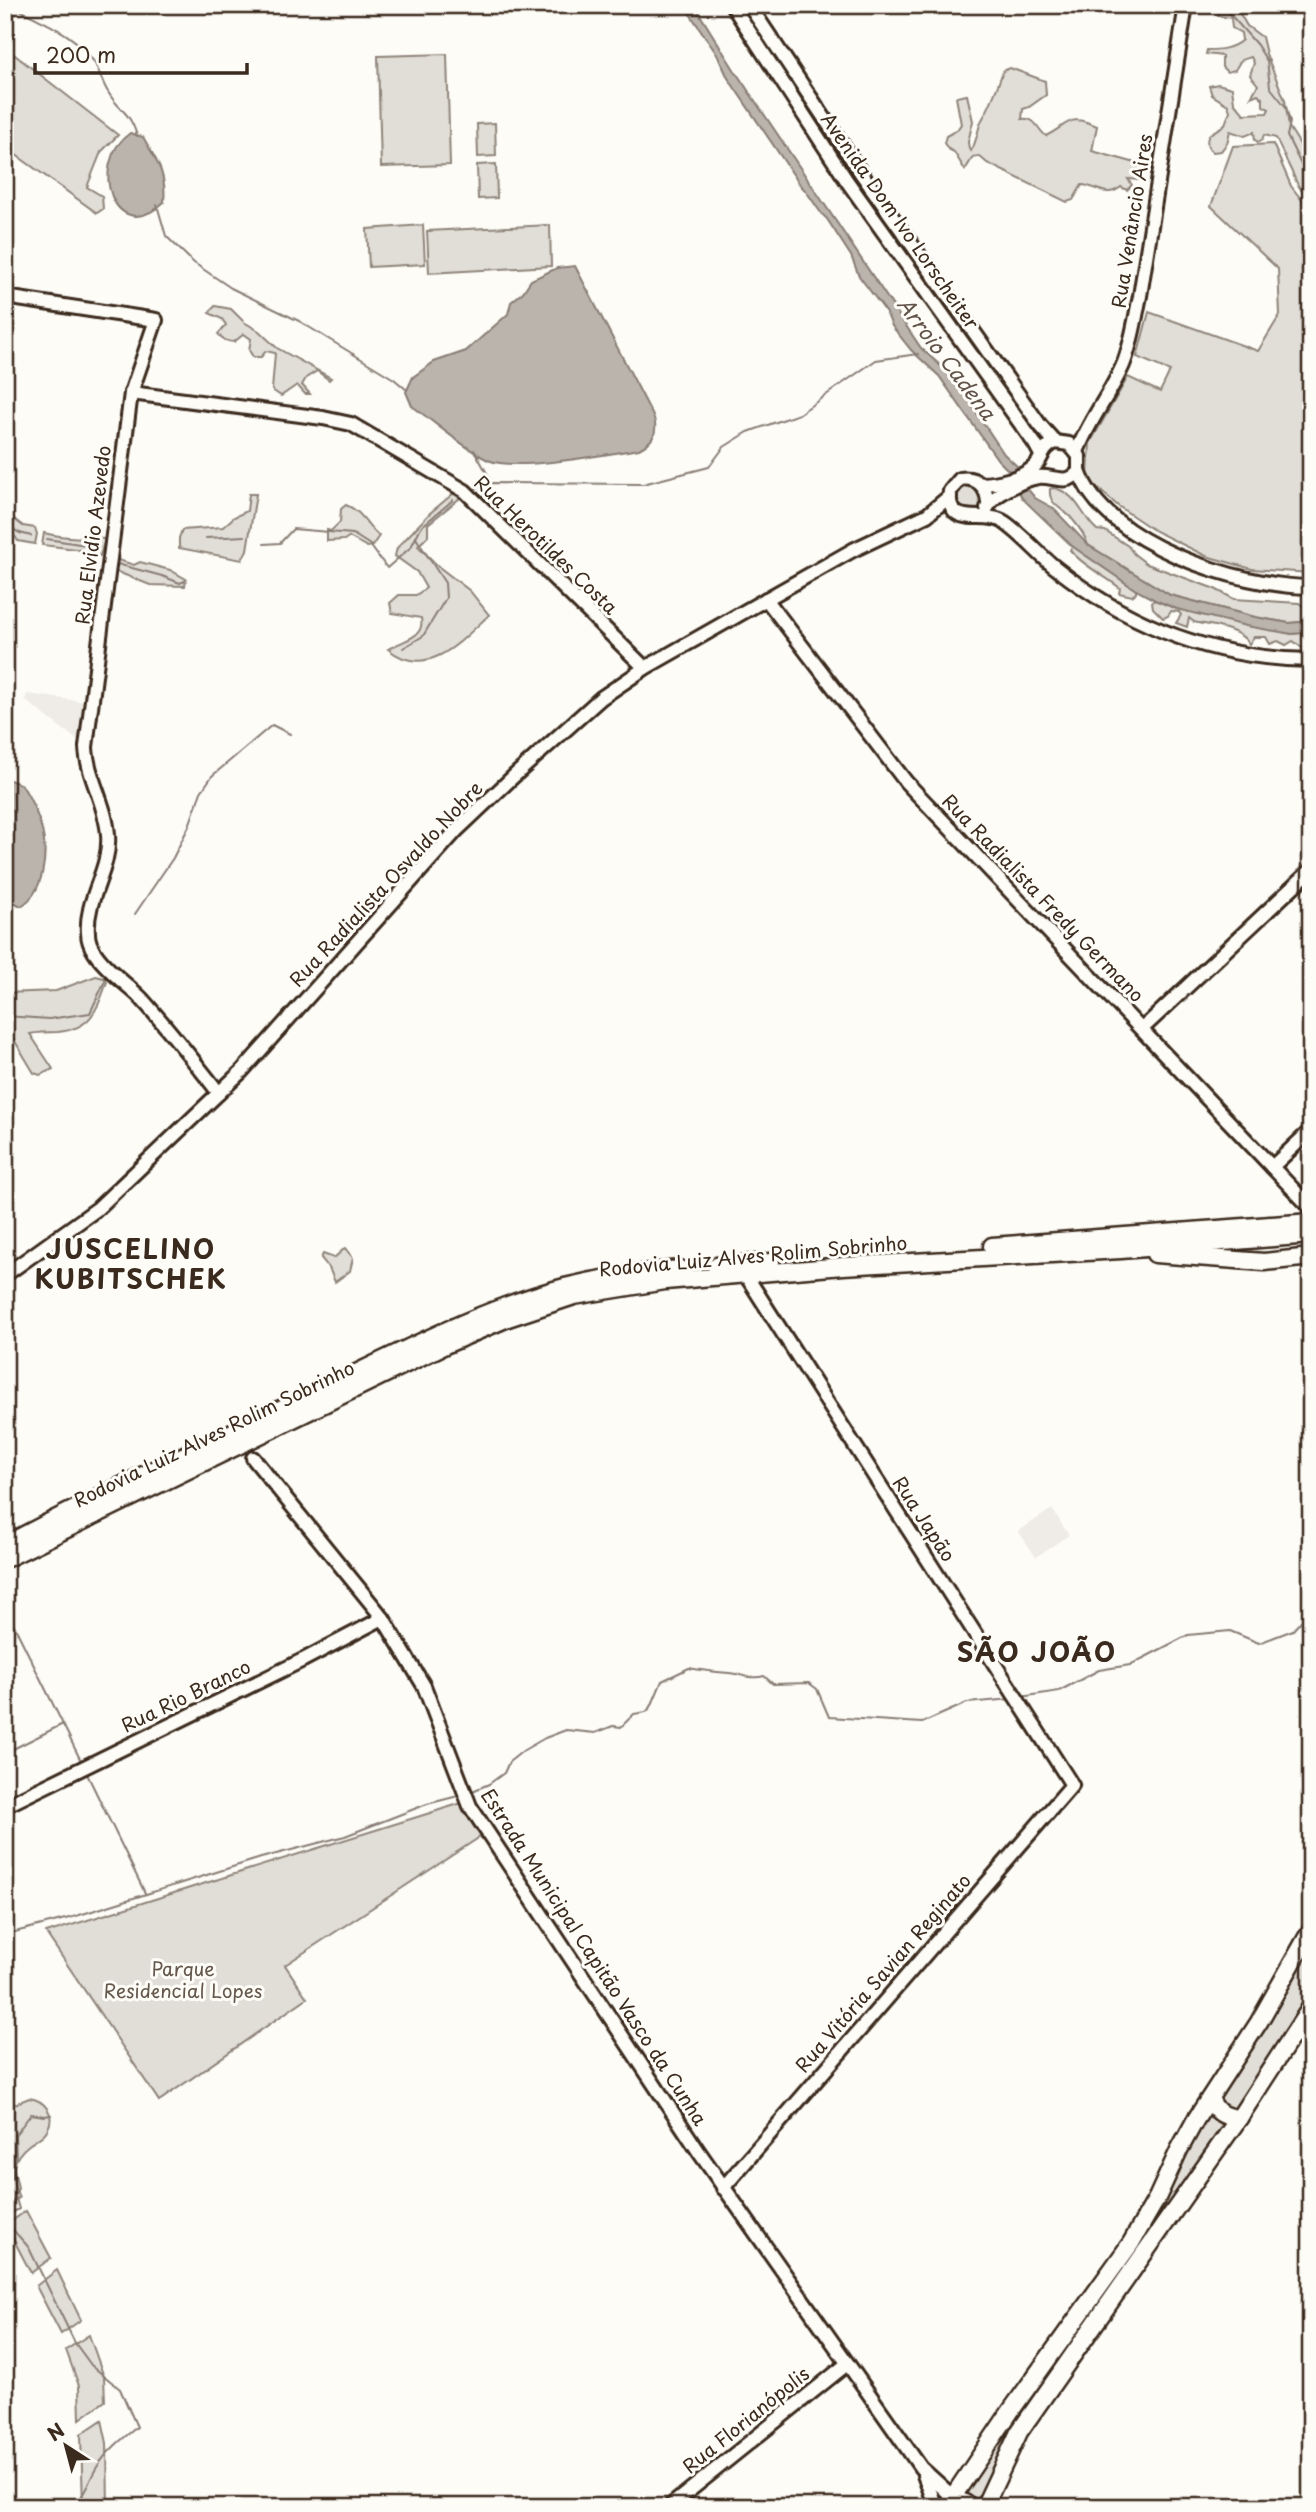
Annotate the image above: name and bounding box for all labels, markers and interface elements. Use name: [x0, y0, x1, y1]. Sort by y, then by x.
scale bar: [35, 32, 247, 76]
text: 200 m: [46, 38, 116, 70]
street label: Avenida Dom Ivo Lorscheiter: [815, 106, 987, 335]
street label: Rua Venâncio Aires: [1103, 132, 1159, 310]
water label: Arroio Cadena: [891, 290, 1005, 427]
street label: Rua Elvidio Azevedo: [67, 444, 117, 626]
street label: Rua Herotildes Costa: [469, 468, 625, 620]
street label: Rua Radialista Osvaldo Nobre: [282, 774, 488, 992]
street label: Rua Radialista Fredy Germano: [936, 787, 1151, 1008]
street label: Rodovia Luiz Alves Rolim Sobrinho: [598, 1228, 908, 1282]
district label: JUSCELINO KUBITSCHEK: [34, 1229, 228, 1298]
street label: Rodovia Luiz Alves Rolim Sobrinho: [68, 1353, 359, 1514]
street label: Rua Japão: [887, 1470, 963, 1567]
district label: SÃO JOÃO: [957, 1632, 1117, 1671]
street label: Rua Rio Branco: [116, 1652, 255, 1739]
street label: Estrada Municipal Capitão Vasco da Cunha: [475, 1782, 715, 2131]
street label: Rua Vitória Savian Reginato: [788, 1867, 977, 2078]
park label: Parque Residencial Lopes: [104, 1954, 262, 2004]
street label: Rua Florianópolis: [676, 2359, 815, 2479]
north arrow: [32, 2410, 102, 2480]
text: N: [41, 2416, 70, 2447]

